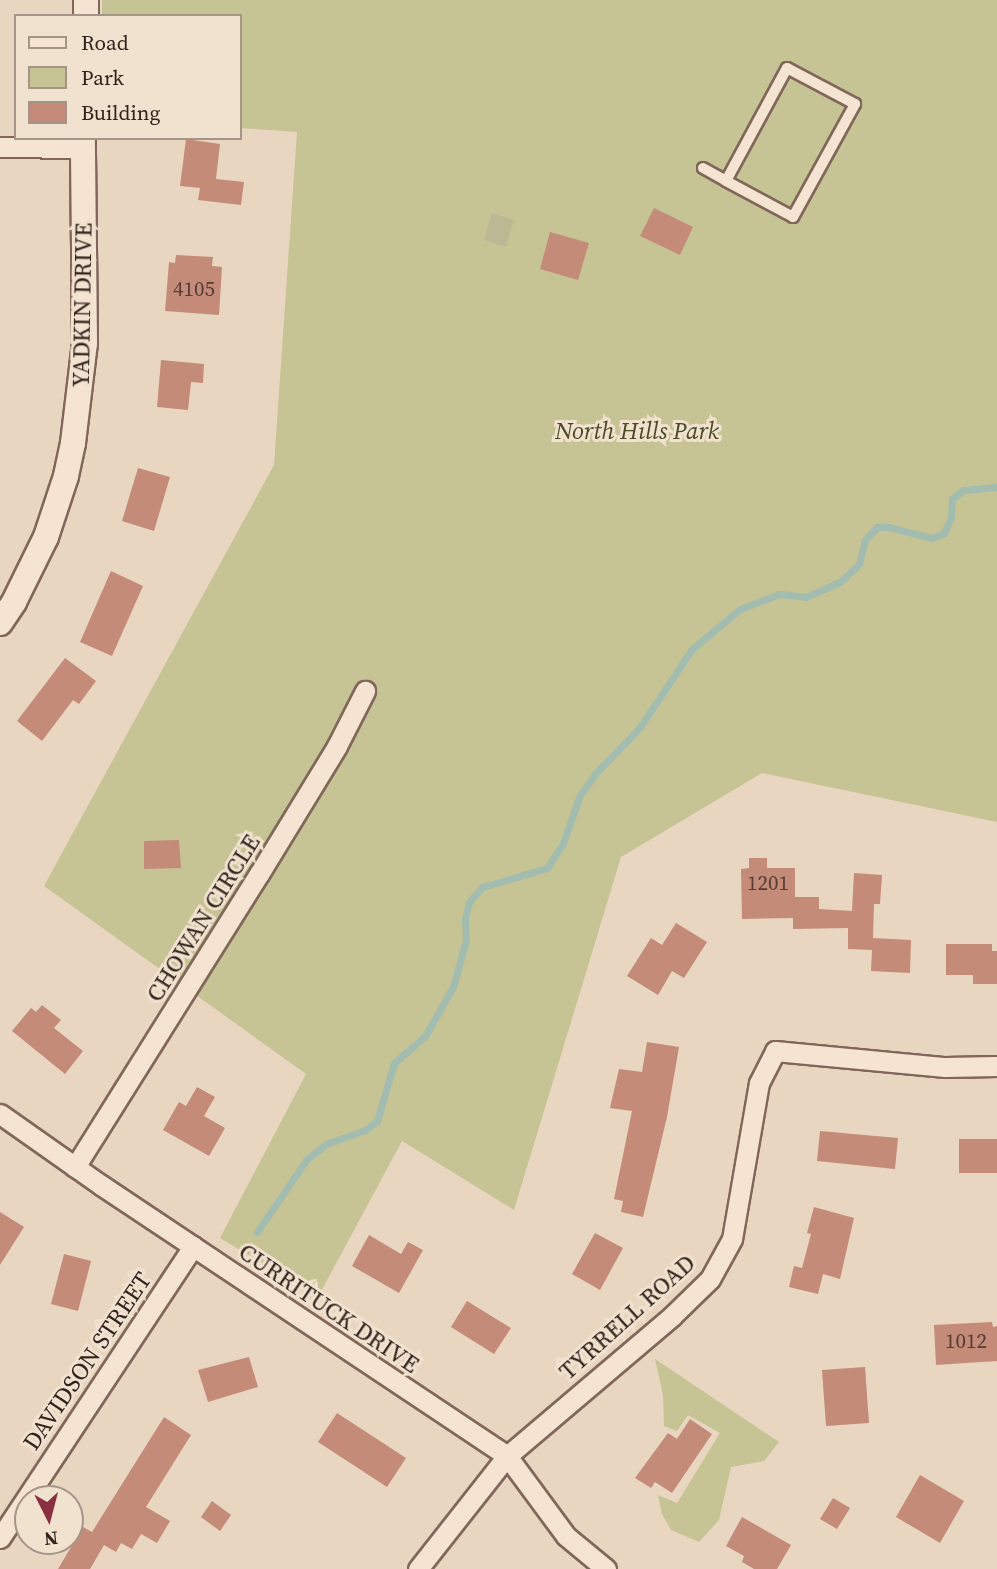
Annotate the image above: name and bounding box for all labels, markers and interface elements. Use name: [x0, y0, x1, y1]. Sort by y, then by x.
legend: [14, 14, 242, 140]
text: Road: [81, 28, 129, 57]
text: Park: [81, 63, 124, 92]
text: Building: [81, 98, 160, 127]
street label: YADKIN DRIVE: [66, 222, 98, 388]
house number: 4105: [173, 276, 215, 302]
park label: North Hills Park: [555, 417, 719, 445]
street label: CHOWAN CIRCLE: [140, 829, 266, 1007]
house number: 1201: [747, 870, 789, 896]
street label: CURRITUCK DRIVE: [233, 1237, 425, 1379]
street label: TYRRELL ROAD: [553, 1248, 701, 1386]
street label: DAVIDSON STREET: [17, 1267, 157, 1455]
house number: 1012: [945, 1328, 987, 1354]
north arrow: [14, 1485, 84, 1555]
text: N: [43, 1525, 59, 1553]

